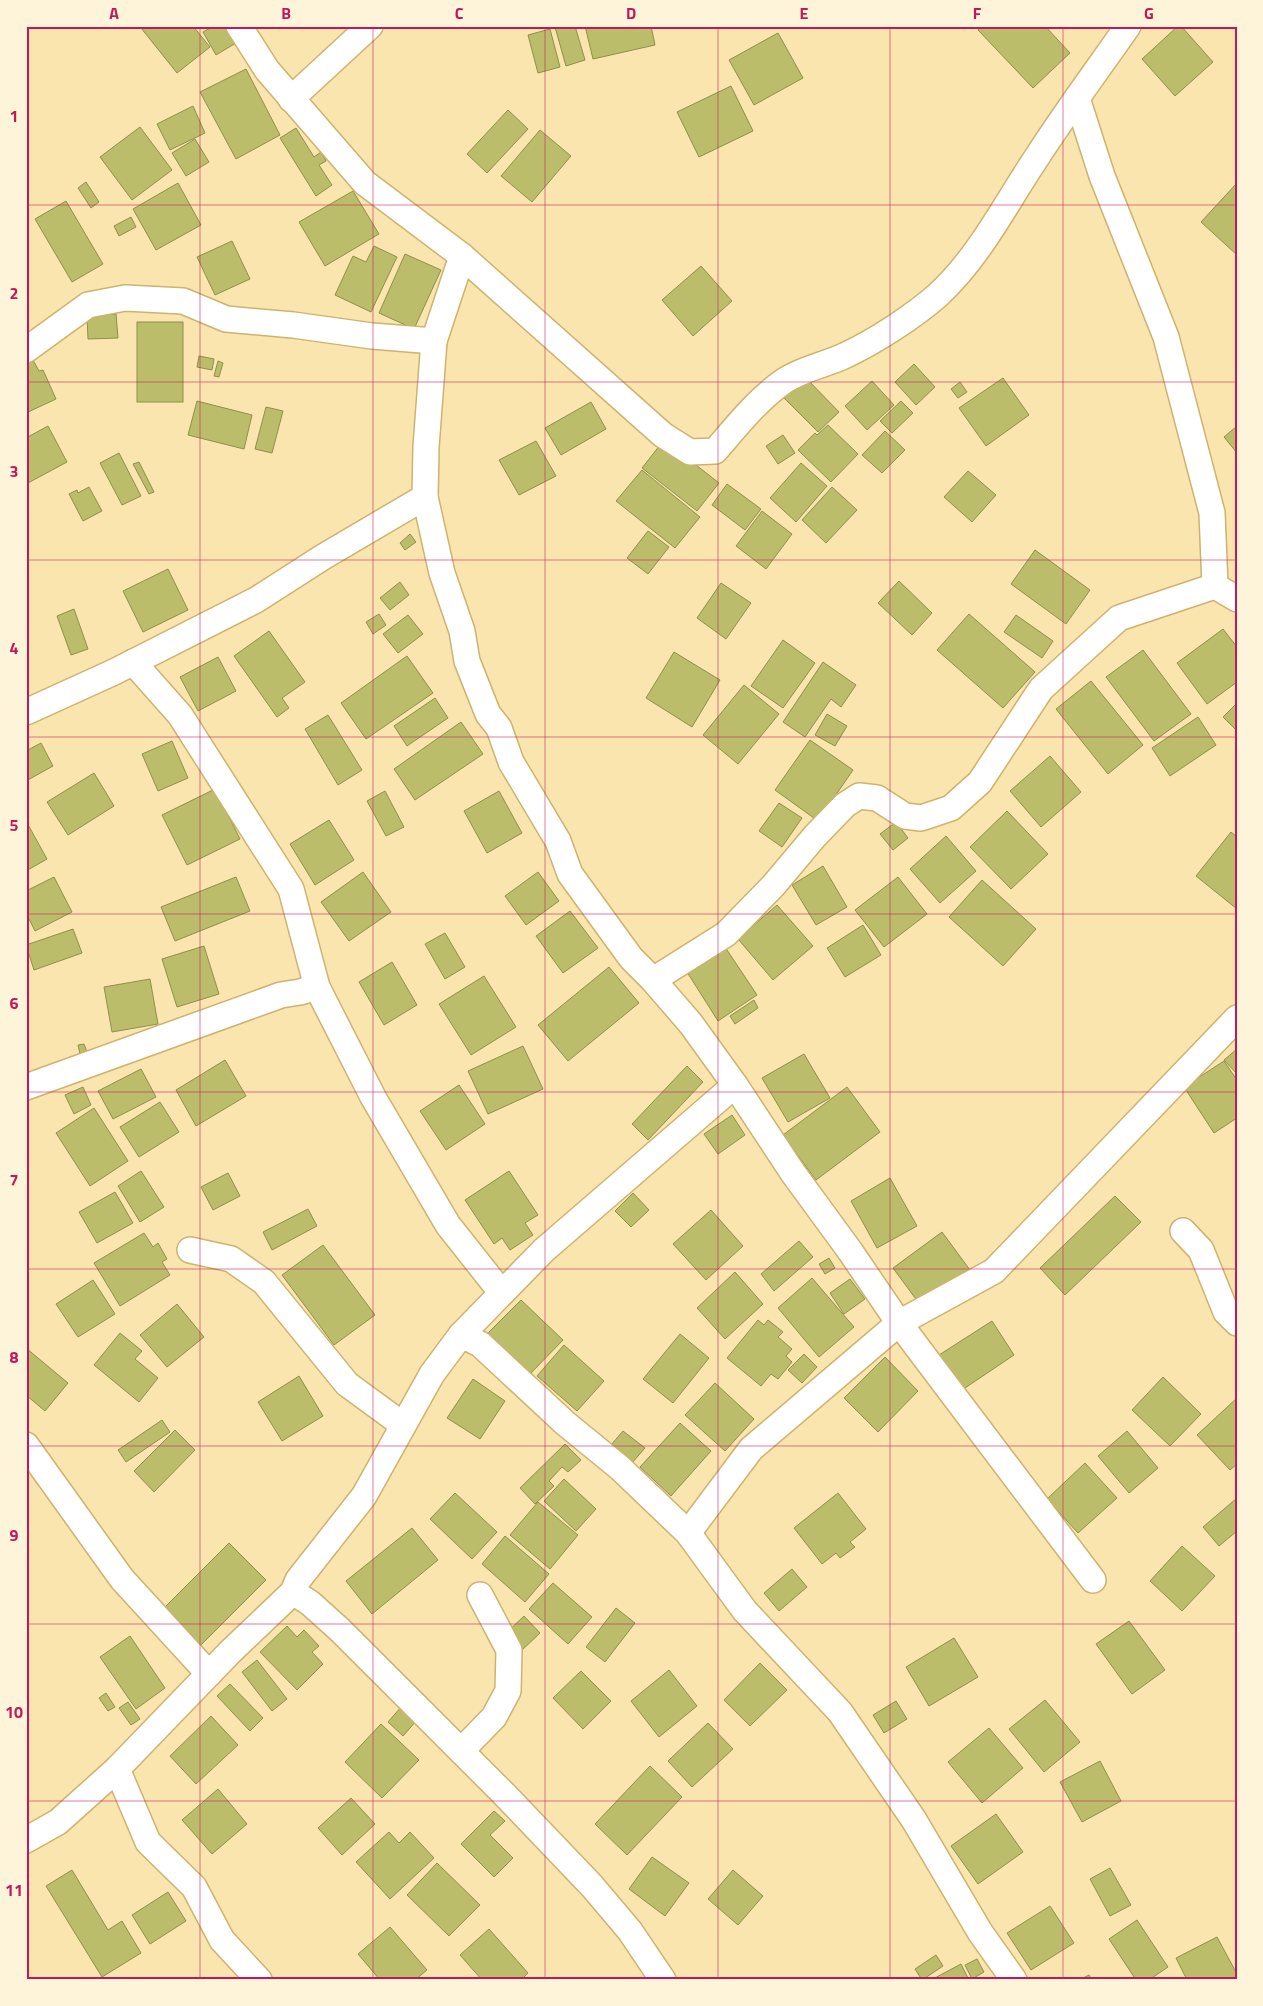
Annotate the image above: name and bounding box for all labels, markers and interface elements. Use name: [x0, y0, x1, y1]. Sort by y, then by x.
text: A: [109, 1, 119, 25]
text: B: [281, 1, 291, 25]
text: C: [455, 1, 464, 25]
text: D: [626, 1, 636, 25]
text: E: [800, 1, 809, 25]
text: F: [973, 1, 982, 25]
text: G: [1144, 1, 1154, 25]
text: 1: [10, 104, 18, 128]
text: 2: [10, 281, 18, 305]
text: 3: [10, 459, 18, 483]
text: 4: [10, 636, 19, 660]
text: 5: [10, 813, 19, 837]
text: 6: [10, 991, 19, 1015]
text: 7: [10, 1168, 18, 1192]
text: 8: [10, 1345, 19, 1369]
text: 9: [10, 1523, 19, 1547]
text: 10: [5, 1700, 23, 1724]
text: 11: [5, 1878, 23, 1902]

